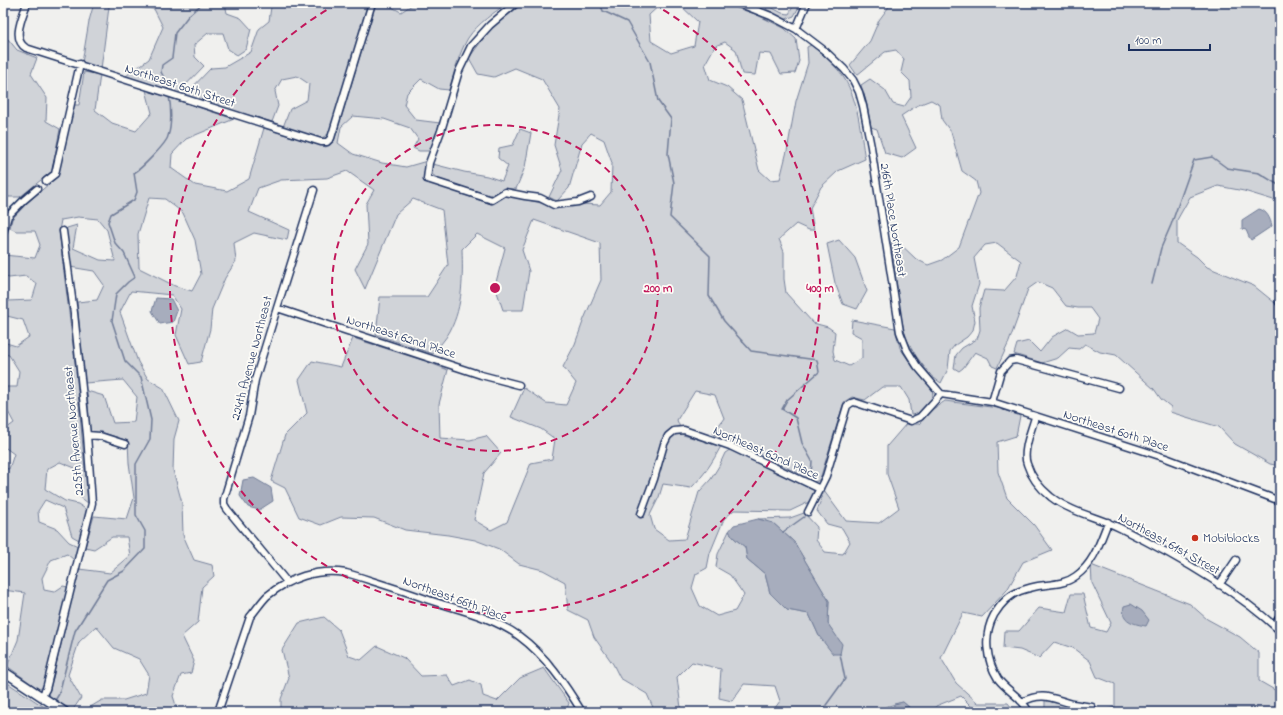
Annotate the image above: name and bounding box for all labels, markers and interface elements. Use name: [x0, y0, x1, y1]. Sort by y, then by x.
scale bar: [1129, 26, 1210, 52]
text: 100 m: [1135, 32, 1162, 50]
street label: Northeast 60th Street: [122, 59, 238, 113]
street label: 216th Place Northeast: [875, 162, 911, 279]
text: 200 m: [643, 280, 673, 298]
text: 400 m: [805, 280, 834, 298]
centre of rings: [488, 281, 502, 295]
street label: 224th Avenue Northeast: [226, 293, 278, 422]
street label: Northeast 62nd Place: [344, 310, 458, 364]
street label: 225th Avenue Northeast: [59, 365, 89, 497]
street label: Northeast 60th Place: [1061, 405, 1171, 457]
street label: Northeast 62nd Place: [710, 421, 822, 485]
street label: Northeast 61st Street: [1115, 508, 1224, 580]
place label: Mobiblocks: [1203, 529, 1260, 548]
marker: Mobiblocks: [1190, 533, 1200, 543]
street label: Northeast 66th Place: [400, 571, 510, 627]

